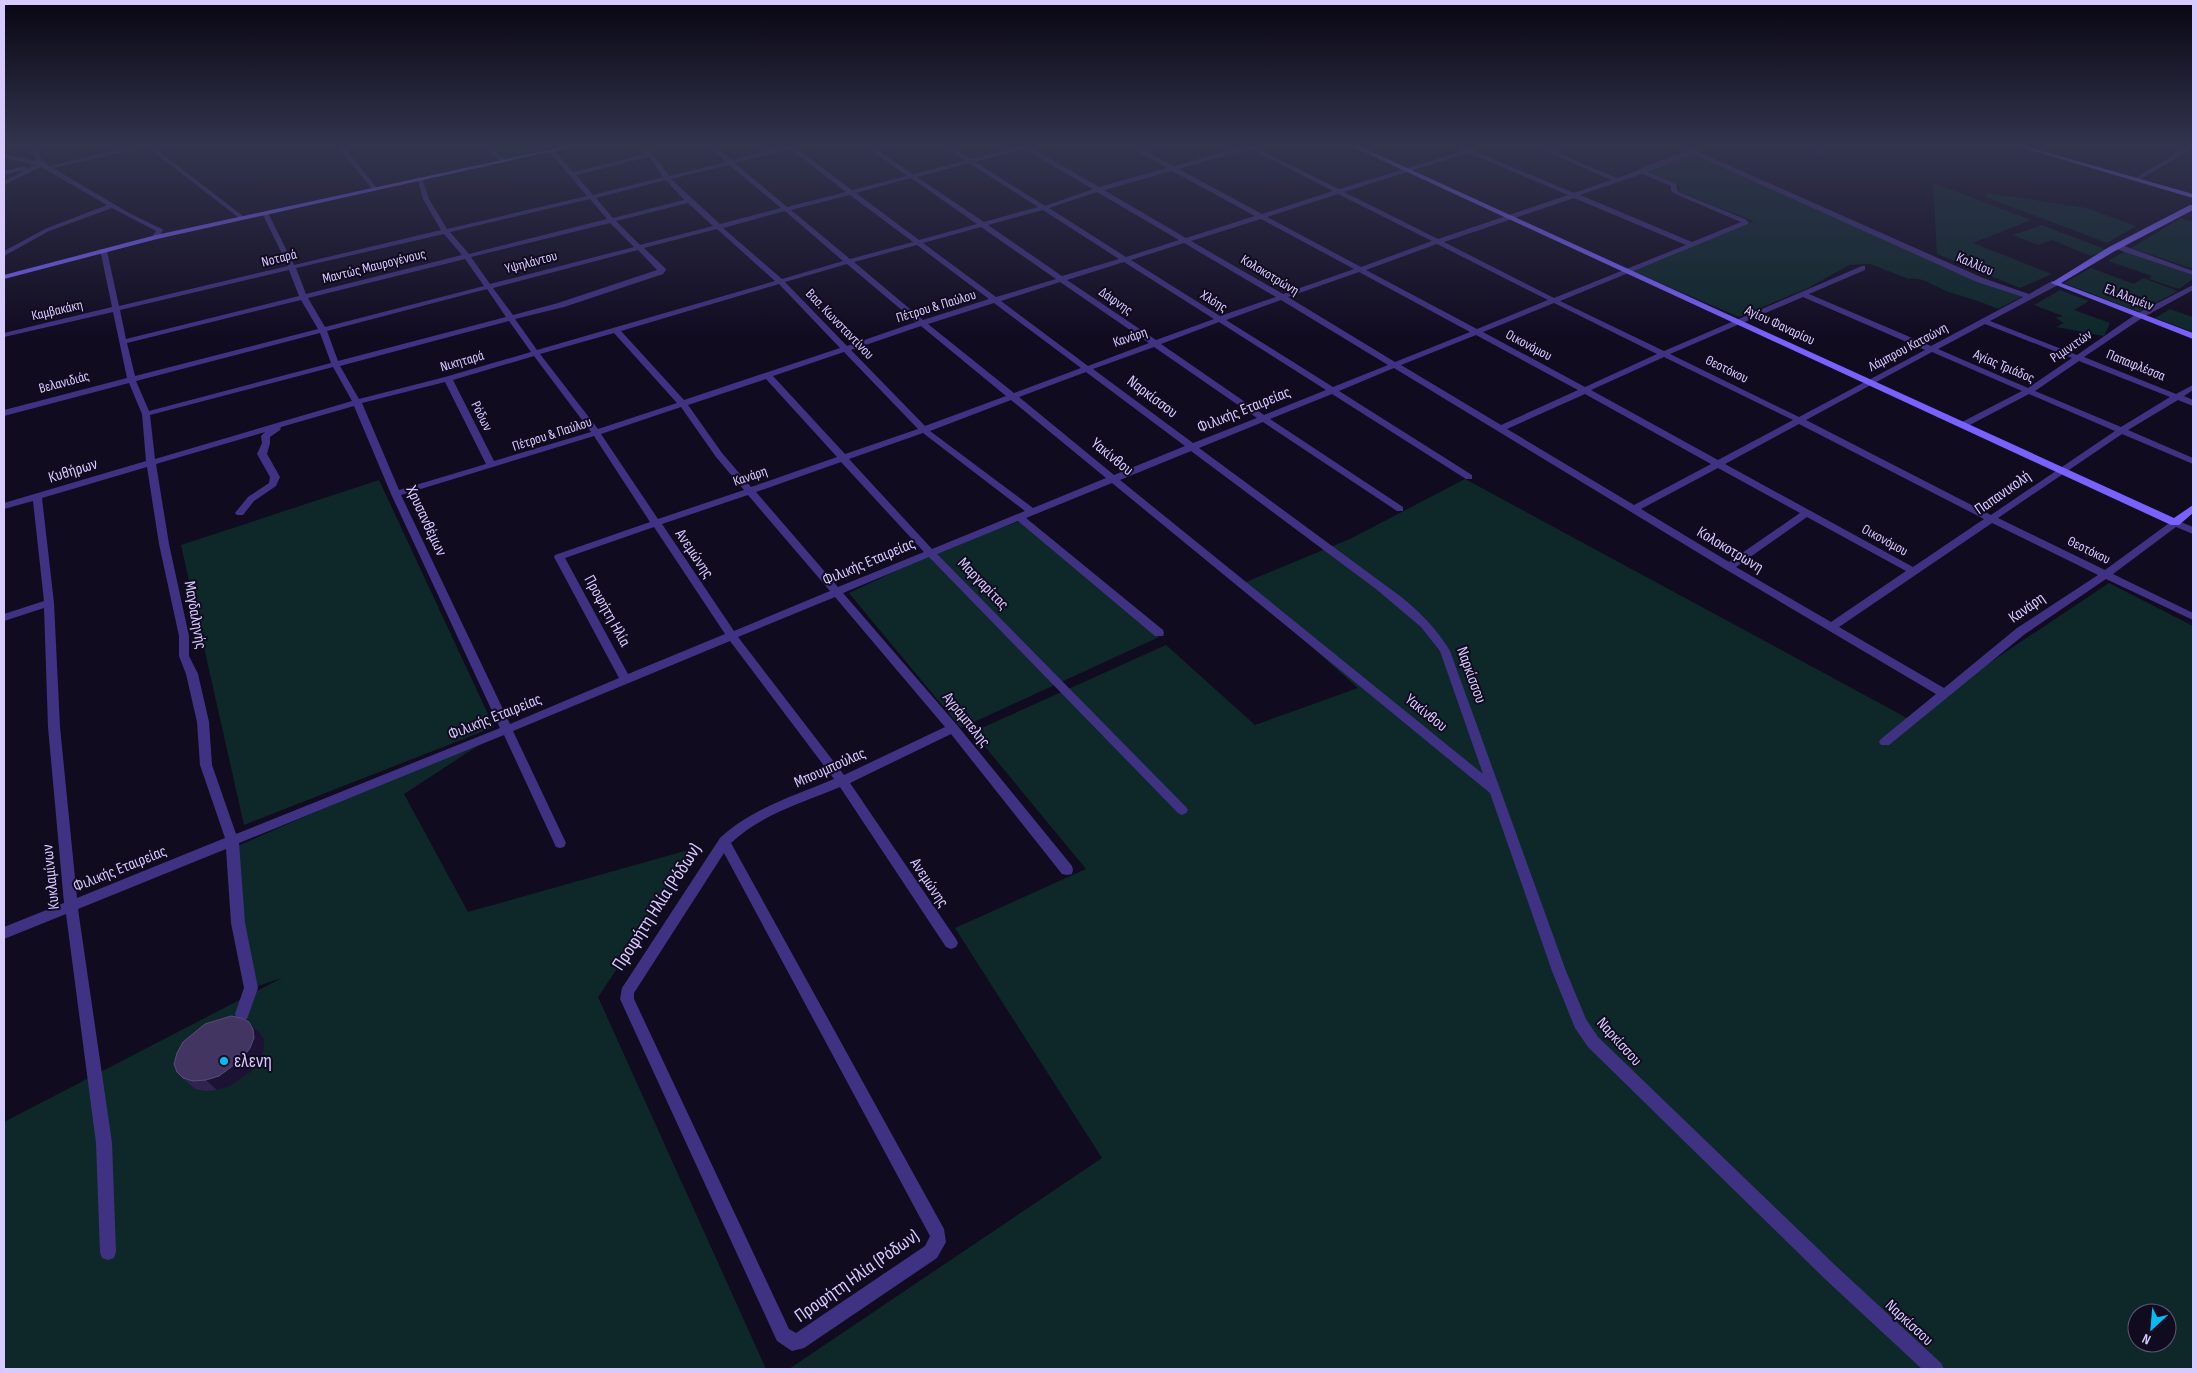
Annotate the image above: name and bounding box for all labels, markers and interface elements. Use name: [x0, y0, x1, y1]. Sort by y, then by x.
street label: Νοταρά: [260, 245, 298, 271]
street label: Μαντώς Μαυρογένους: [321, 245, 427, 287]
street label: Υψηλάντου: [503, 247, 559, 277]
street label: Καλλίου: [1954, 249, 1996, 279]
street label: Κολοκοτρώνη: [1238, 251, 1302, 299]
street label: Ελ Αλαμέιν: [2102, 280, 2156, 314]
street label: Δάφνης: [1096, 283, 1136, 319]
street label: Βασ. Κωνσταντίνου: [802, 285, 878, 363]
street label: Πέτρου & Παύλου: [894, 286, 978, 326]
street label: Χλόης: [1196, 286, 1231, 316]
street label: Καμβακάκη: [30, 296, 84, 324]
street label: Αγίου Φαναρίου: [1741, 301, 1818, 349]
street label: Λάμπρου Κατσώνη: [1865, 319, 1951, 375]
street label: Κανάρη: [1111, 323, 1149, 351]
street label: Οικονόμου: [1503, 326, 1555, 364]
street label: Ριμινιτών: [2047, 326, 2096, 366]
street label: Αγίας Τριάδος: [1970, 345, 2037, 386]
street label: Παπαφλέσσα: [2104, 346, 2168, 385]
street label: Νικηταρά: [438, 347, 486, 375]
street label: Θεοτόκου: [1703, 351, 1751, 387]
street label: Βελανιδιάς: [37, 367, 91, 397]
street label: Ναρκίσσου: [1123, 372, 1181, 422]
street label: Φιλικής Εταιρείας: [1195, 383, 1293, 437]
street label: Ρόδων: [467, 398, 497, 434]
street label: Πέτρου & Παύλου: [510, 413, 594, 455]
street label: Υακίνθου: [1087, 434, 1137, 480]
street label: Κυθήρων: [46, 455, 100, 487]
street label: Κανάρη: [731, 462, 769, 490]
street label: Παπανικολή: [1971, 467, 2035, 519]
street label: Χρυσανθέμων: [401, 482, 451, 559]
street label: Οικονόμου: [1859, 520, 1911, 560]
street label: Κολοκοτρωνη: [1693, 523, 1767, 577]
street label: Ανεμώνης: [670, 525, 717, 582]
street label: Θεοτόκου: [2065, 532, 2113, 568]
street label: Φιλικής Εταιρείας: [820, 534, 918, 590]
street label: Μαργαρίτας: [954, 554, 1012, 614]
street label: Προφήτη Ηλία: [580, 572, 634, 650]
street label: Μαγδαληνής: [180, 579, 210, 651]
street label: Κανάρη: [2005, 589, 2049, 627]
street label: Ναρκίσσου: [1452, 644, 1490, 706]
street label: Αγράμπελης: [937, 688, 994, 751]
street label: Φιλικής Εταιρείας: [446, 690, 544, 744]
street label: Υακίνθου: [1401, 690, 1451, 736]
street label: Μπουμπούλας: [791, 744, 869, 792]
street label: Προφήτη Ηλία (Ρόδων): [607, 839, 707, 975]
street label: Φιλικής Εταιρείας: [71, 842, 169, 896]
street label: Κυκλαμίνων: [38, 843, 64, 911]
street label: Ανεμώνης: [905, 854, 952, 911]
street label: Ναρκίσσου: [1592, 1014, 1646, 1070]
place label: ελενη: [234, 1050, 272, 1073]
marker: ελενη: [218, 1055, 230, 1067]
street label: Προφήτη Ηλία (Ρόδων): [790, 1224, 924, 1328]
street label: Ναρκίσσου: [1881, 1296, 1937, 1350]
north arrow: [2127, 1303, 2177, 1353]
text: N: [2139, 1330, 2154, 1349]

